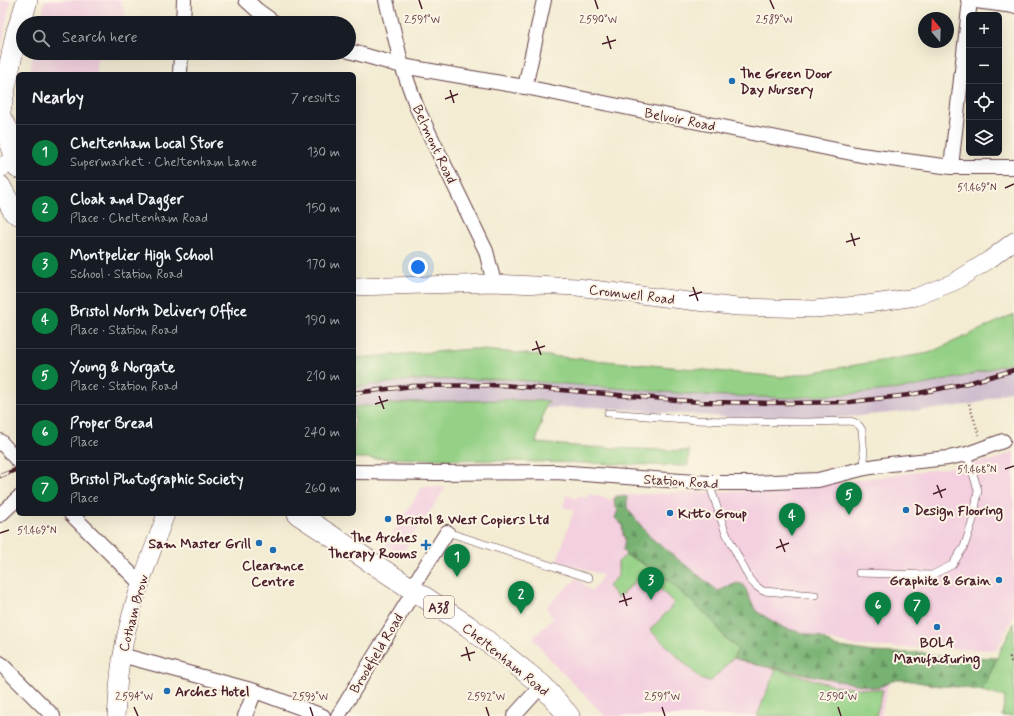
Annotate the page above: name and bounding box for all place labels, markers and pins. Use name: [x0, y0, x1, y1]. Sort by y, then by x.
place label: The Green Door Day Nursery: [740, 65, 833, 99]
marker: The Green Door Day Nursery: [727, 76, 737, 86]
pin: 5: [836, 482, 862, 515]
place label: Design Flooring: [914, 502, 1003, 522]
pin: 4: [779, 503, 805, 536]
place label: Kitto Group: [678, 505, 747, 523]
marker: Design Flooring: [901, 505, 911, 515]
marker: Kitto Group: [665, 508, 675, 518]
place label: Bristol & West Copiers Ltd: [396, 511, 549, 529]
marker: Bristol & West Copiers Ltd: [383, 514, 393, 524]
place label: The Arches Therapy Rooms: [328, 529, 418, 563]
place label: Sam Master Grill: [148, 535, 252, 553]
marker: Sam Master Grill: [254, 538, 264, 548]
marker: The Arches Therapy Rooms: [420, 539, 432, 551]
pin: 1: [444, 544, 470, 577]
marker: Clearance Centre: [268, 545, 278, 555]
place label: Clearance Centre: [242, 557, 304, 591]
pin: 3: [638, 567, 664, 600]
place label: Graphite & Grain: [889, 572, 992, 590]
marker: Graphite & Grain: [994, 575, 1004, 585]
pin: 2: [508, 581, 534, 614]
pin: 6: [865, 592, 891, 625]
pin: 7: [904, 592, 930, 625]
marker: BOLA Manufacturing: [932, 622, 942, 632]
place label: BOLA Manufacturing: [894, 634, 980, 670]
place label: Arches Hotel: [175, 683, 249, 701]
marker: Arches Hotel: [162, 686, 172, 696]

